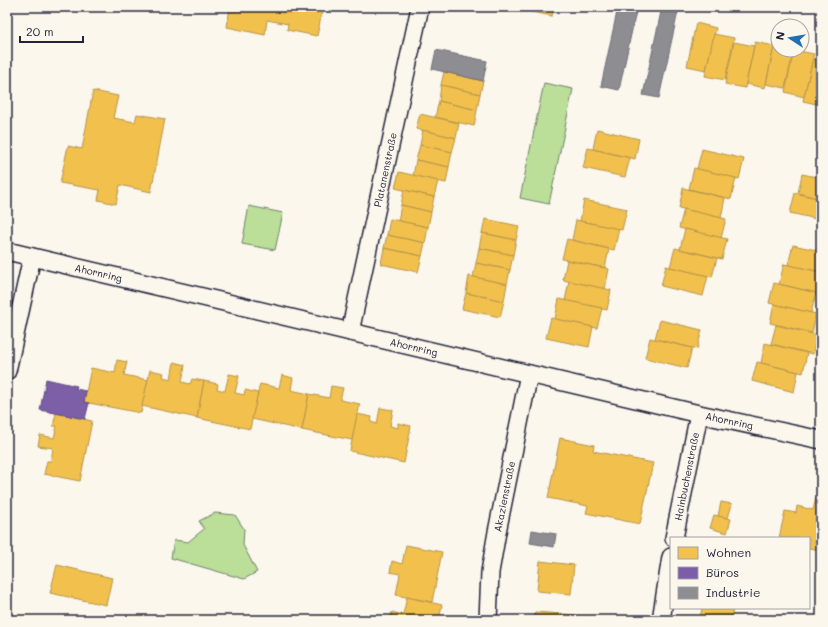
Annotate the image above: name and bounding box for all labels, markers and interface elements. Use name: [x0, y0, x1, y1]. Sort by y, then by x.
scale bar: [20, 18, 83, 44]
north arrow: [770, 18, 810, 58]
text: 20 m: [26, 23, 54, 39]
text: N: [772, 30, 788, 41]
street label: Platanenstraße: [370, 131, 400, 208]
street label: Ahornring: [73, 260, 124, 285]
street label: Ahornring: [389, 334, 439, 359]
street label: Ahornring: [704, 409, 755, 432]
street label: Hainbuchenstraße: [671, 431, 702, 522]
street label: Akazienstraße: [490, 460, 518, 533]
legend: [670, 537, 810, 609]
text: Wohnen: [706, 544, 751, 560]
text: Büros: [706, 564, 739, 580]
text: Industrie: [706, 584, 760, 600]

